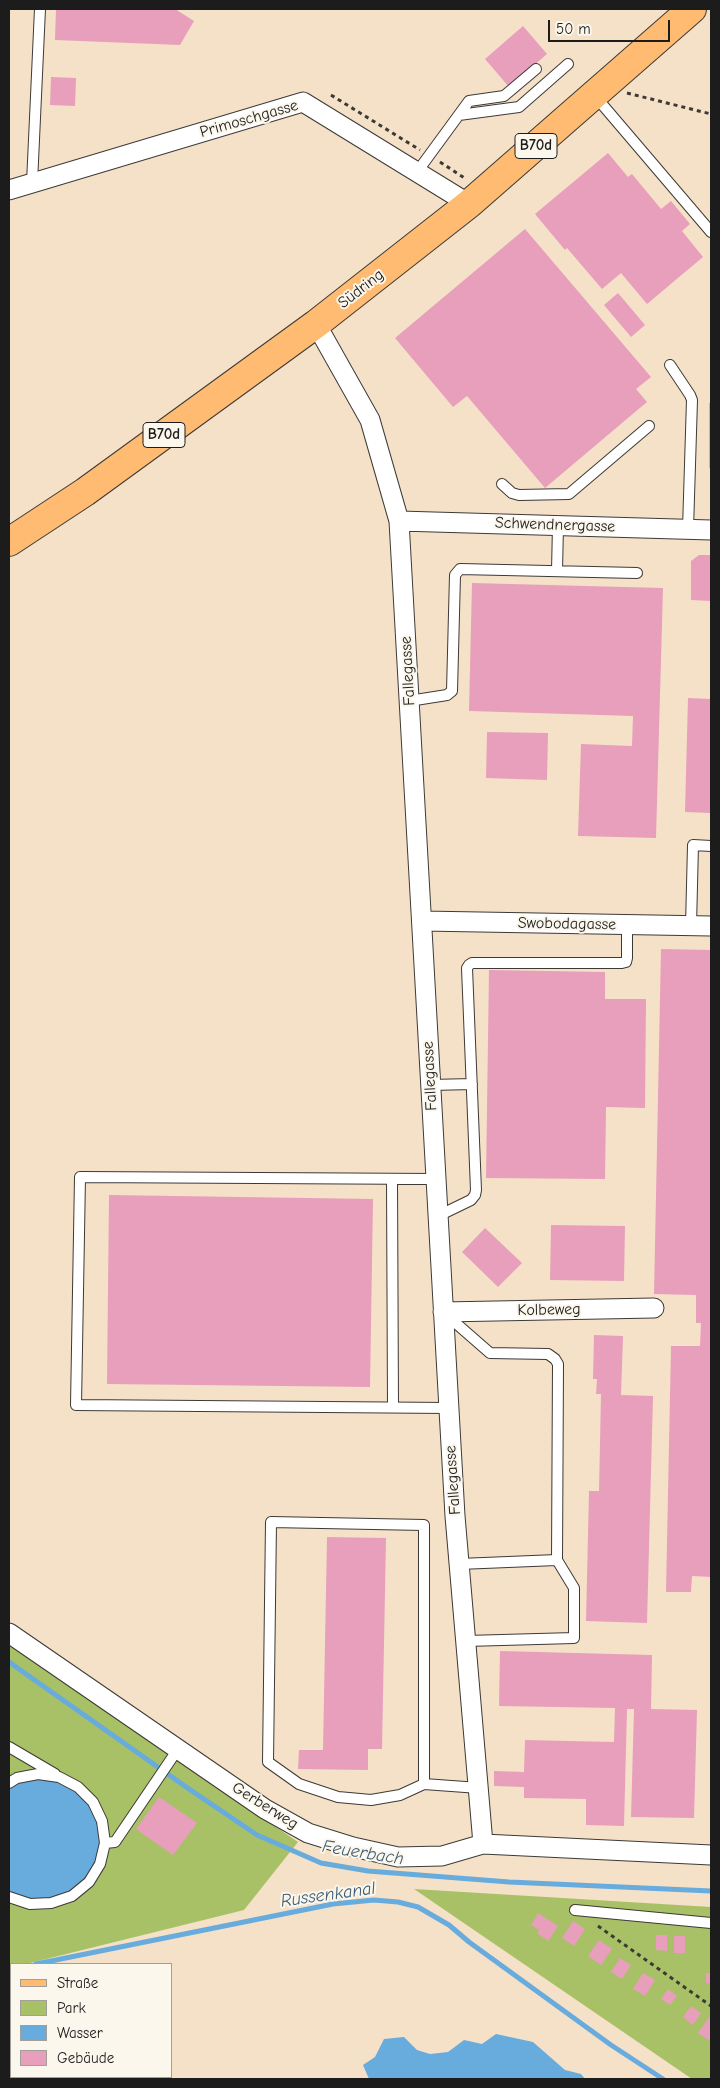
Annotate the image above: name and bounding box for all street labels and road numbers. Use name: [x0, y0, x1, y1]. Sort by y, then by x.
street label: Primoschgasse: [198, 96, 300, 142]
road number: B70d: [515, 134, 557, 158]
street label: Südring: [334, 265, 388, 313]
road number: B70d: [143, 422, 185, 448]
street label: Schwendnergasse: [494, 513, 616, 537]
street label: Fallegasse: [397, 636, 419, 706]
street label: Swobodagasse: [518, 914, 616, 934]
street label: Fallegasse: [419, 1041, 441, 1111]
street label: Kolbeweg: [517, 1300, 581, 1320]
street label: Fallegasse: [441, 1445, 465, 1515]
street label: Gerberweg: [228, 1778, 302, 1834]

